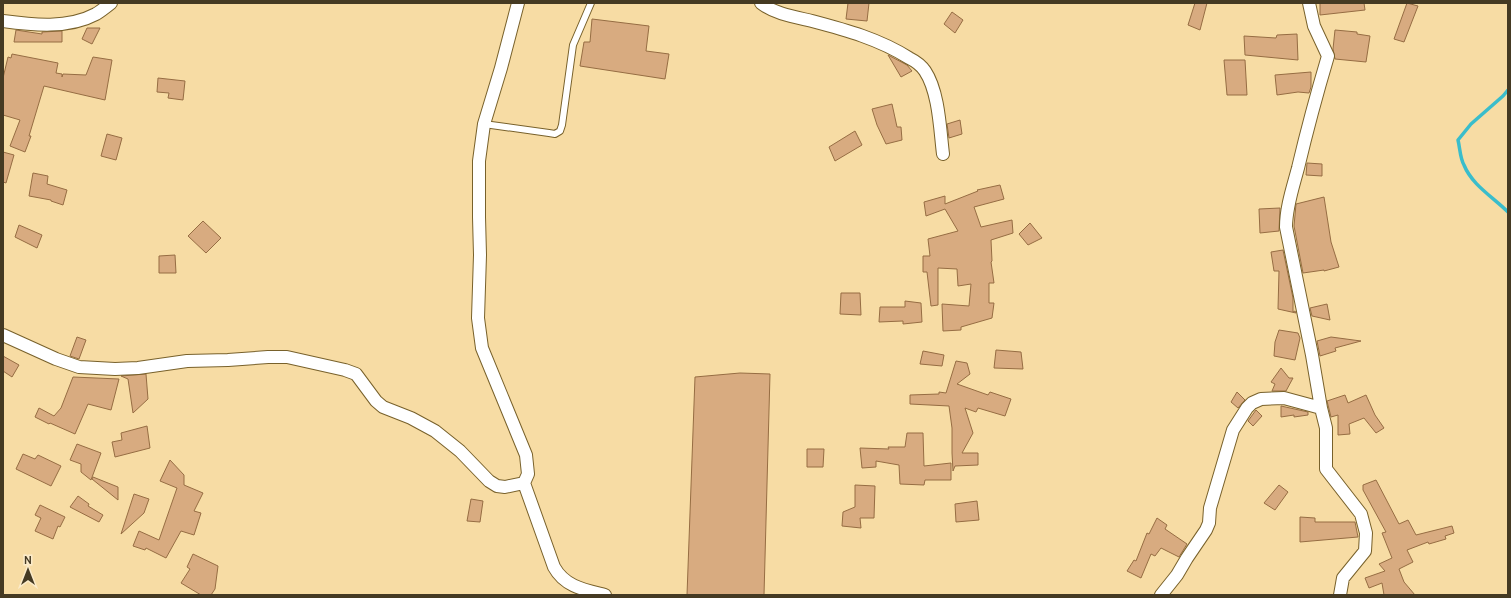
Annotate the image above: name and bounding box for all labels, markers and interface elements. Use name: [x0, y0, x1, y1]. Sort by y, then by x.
north arrow: [8, 550, 48, 590]
text: N: [24, 553, 32, 567]

